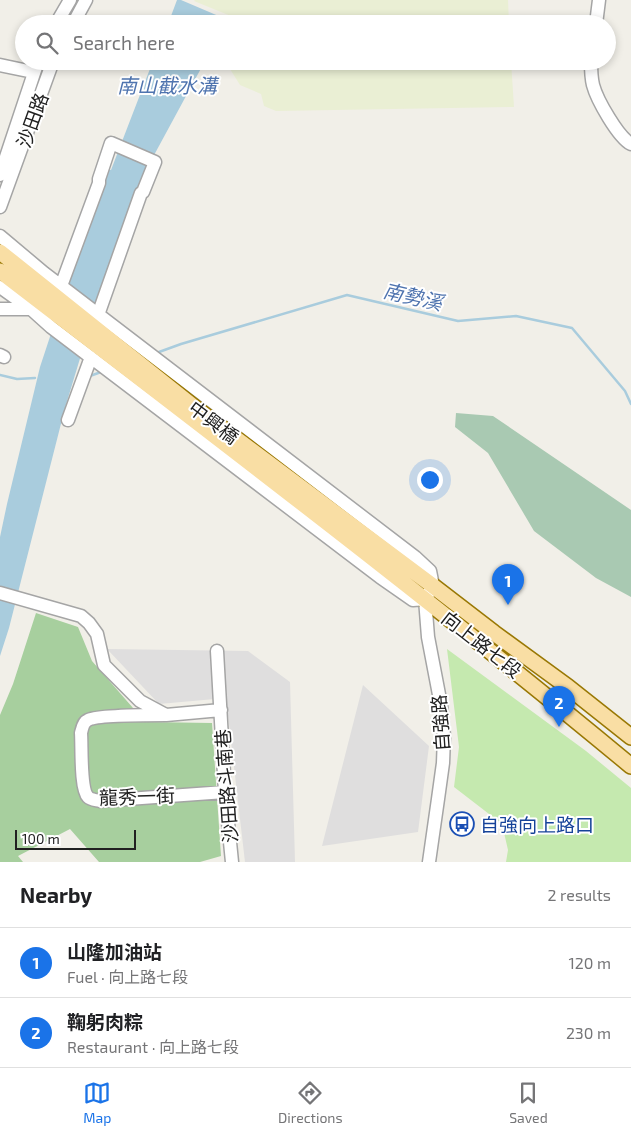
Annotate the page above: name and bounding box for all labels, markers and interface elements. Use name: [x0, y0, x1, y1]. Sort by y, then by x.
search box: [15, 15, 616, 70]
icon: search: [33, 29, 61, 57]
text: Search here: [73, 31, 175, 54]
water label: 南山截水溝: [117, 73, 220, 97]
street label: 沙田路: [11, 89, 53, 151]
water label: 南勢溪: [381, 278, 448, 315]
street label: 中興橋: [184, 396, 244, 448]
your location: [417, 467, 443, 493]
pin: 1: [492, 564, 524, 605]
street label: 向上路七段: [437, 606, 527, 682]
pin: 2: [543, 686, 575, 727]
street label: 自強路: [427, 694, 453, 752]
street label: 沙田路斗南巷: [211, 728, 241, 844]
street label: 龍秀一街: [99, 783, 175, 809]
bus stop icon: 自強向上路口: [449, 811, 475, 837]
place label: 自強向上路口: [480, 813, 594, 836]
scale bar: [15, 827, 136, 850]
text: 100 m: [22, 830, 60, 847]
text: Nearby: [20, 882, 92, 907]
text: 2 results: [548, 885, 611, 904]
text: 山隆加油站: [67, 940, 162, 963]
text: 1: [33, 953, 39, 972]
text: 120 m: [568, 953, 611, 972]
text: Fuel · 向上路七段: [67, 967, 188, 986]
text: 鞠躬肉粽: [67, 1010, 143, 1033]
text: 2: [31, 1023, 41, 1042]
text: 230 m: [566, 1023, 611, 1042]
text: Restaurant · 向上路七段: [67, 1037, 239, 1056]
tab: Map: [83, 1079, 111, 1126]
tab: Directions: [278, 1079, 343, 1126]
tab: Saved: [509, 1079, 548, 1126]

